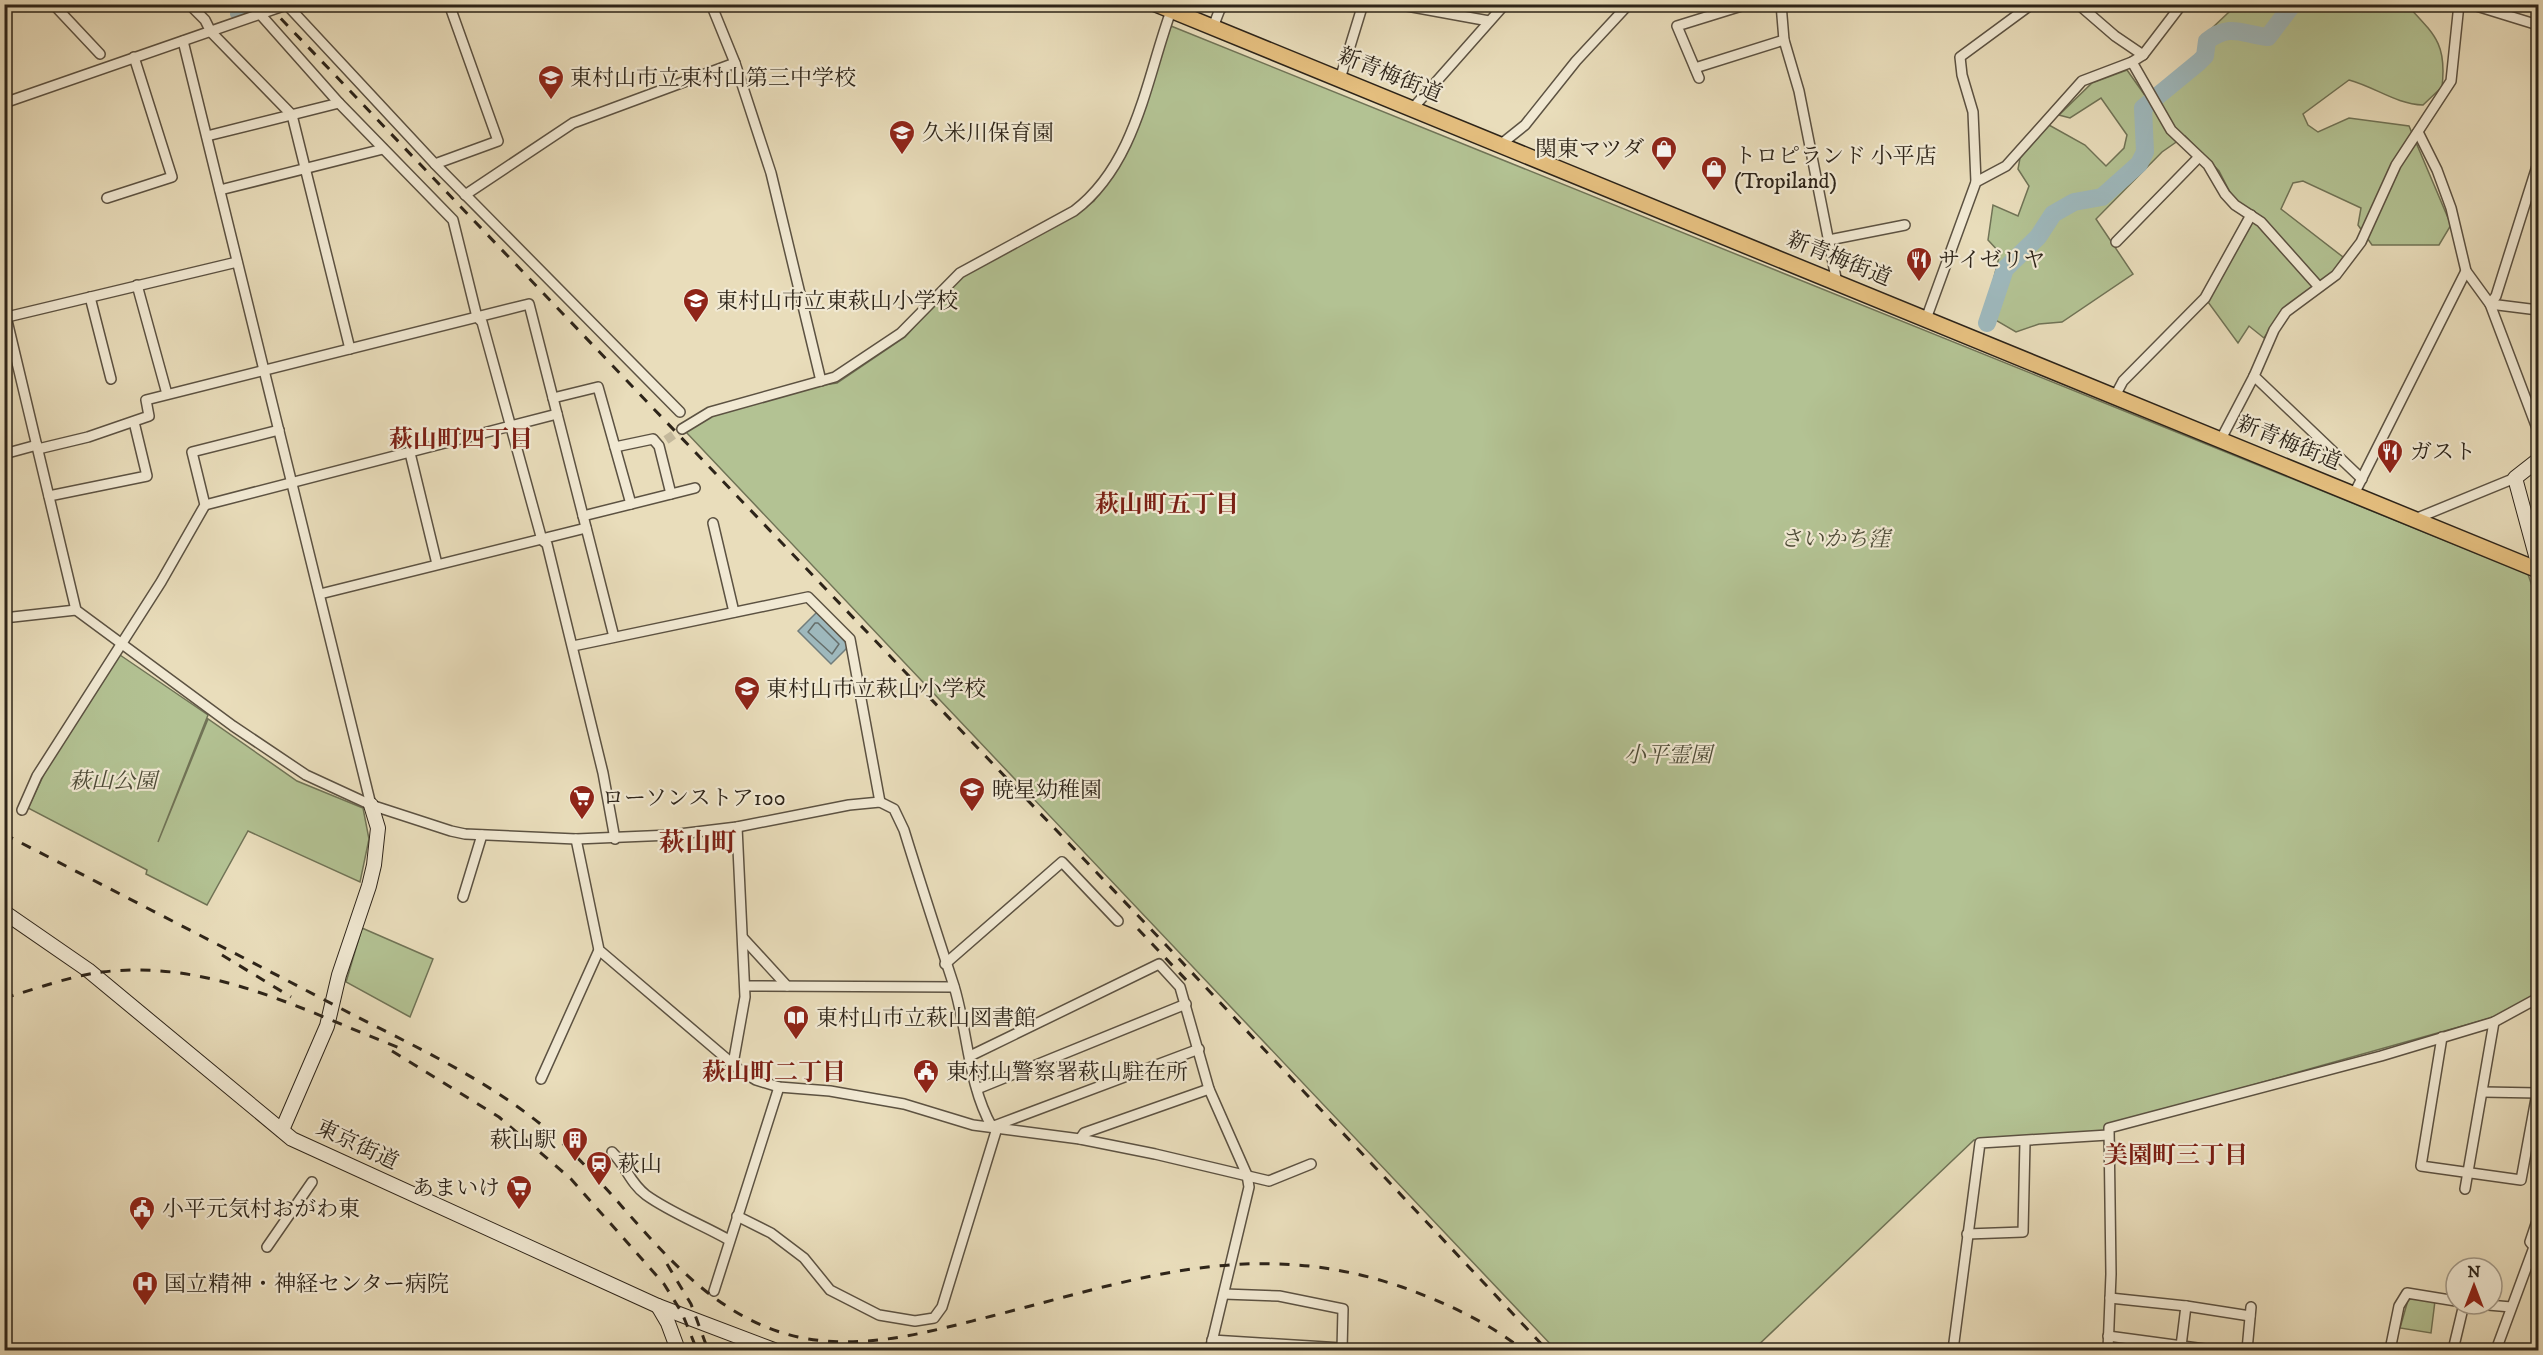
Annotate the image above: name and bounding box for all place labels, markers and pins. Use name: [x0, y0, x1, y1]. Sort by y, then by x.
school or university icon: 東村山市立東村山第三中学校: [536, 63, 566, 101]
place label: 東村山市立東村山第三中学校: [570, 65, 856, 92]
school or university icon: 久米川保育園: [887, 118, 917, 156]
place label: 久米川保育園: [922, 120, 1054, 147]
shop icon: 関東マツダ: [1649, 134, 1679, 172]
place label: 関東マツダ: [1535, 136, 1644, 163]
place label: トロピランド 小平店 (Tropiland): [1734, 143, 1937, 195]
shop icon: トロピランド 小平店 (Tropiland): [1699, 154, 1729, 192]
restaurant icon: サイゼリヤ: [1904, 245, 1934, 283]
place label: サイゼリヤ: [1938, 247, 2045, 274]
school or university icon: 東村山市立東萩山小学校: [681, 286, 711, 324]
place label: 東村山市立東萩山小学校: [716, 288, 958, 315]
restaurant icon: ガスト: [2375, 437, 2405, 475]
place label: ガスト: [2410, 439, 2476, 466]
school or university icon: 東村山市立萩山小学校: [732, 674, 762, 712]
place label: 東村山市立萩山小学校: [766, 676, 986, 703]
school or university icon: 暁星幼稚園: [957, 775, 987, 813]
place label: 暁星幼稚園: [992, 777, 1102, 804]
supermarket icon: ローソンストア100: [567, 783, 597, 821]
place label: ローソンストア100: [602, 785, 785, 812]
library icon: 東村山市立萩山図書館: [781, 1003, 811, 1041]
place label: 東村山市立萩山図書館: [816, 1005, 1036, 1032]
public building icon: 東村山警察署萩山駐在所: [911, 1057, 941, 1095]
place label: 東村山警察署萩山駐在所: [946, 1059, 1188, 1086]
building icon: 萩山駅: [560, 1125, 590, 1163]
place label: 萩山駅: [490, 1127, 556, 1154]
station icon: 萩山: [584, 1149, 614, 1187]
place label: 萩山: [618, 1151, 662, 1178]
supermarket icon: あまいけ: [504, 1173, 534, 1211]
place label: あまいけ: [412, 1175, 500, 1202]
public building icon: 小平元気村おがわ東: [127, 1194, 157, 1232]
place label: 小平元気村おがわ東: [162, 1196, 360, 1223]
hospital icon: 国立精神・神経センター病院: [130, 1269, 160, 1307]
place label: 国立精神・神経センター病院: [164, 1271, 449, 1298]

